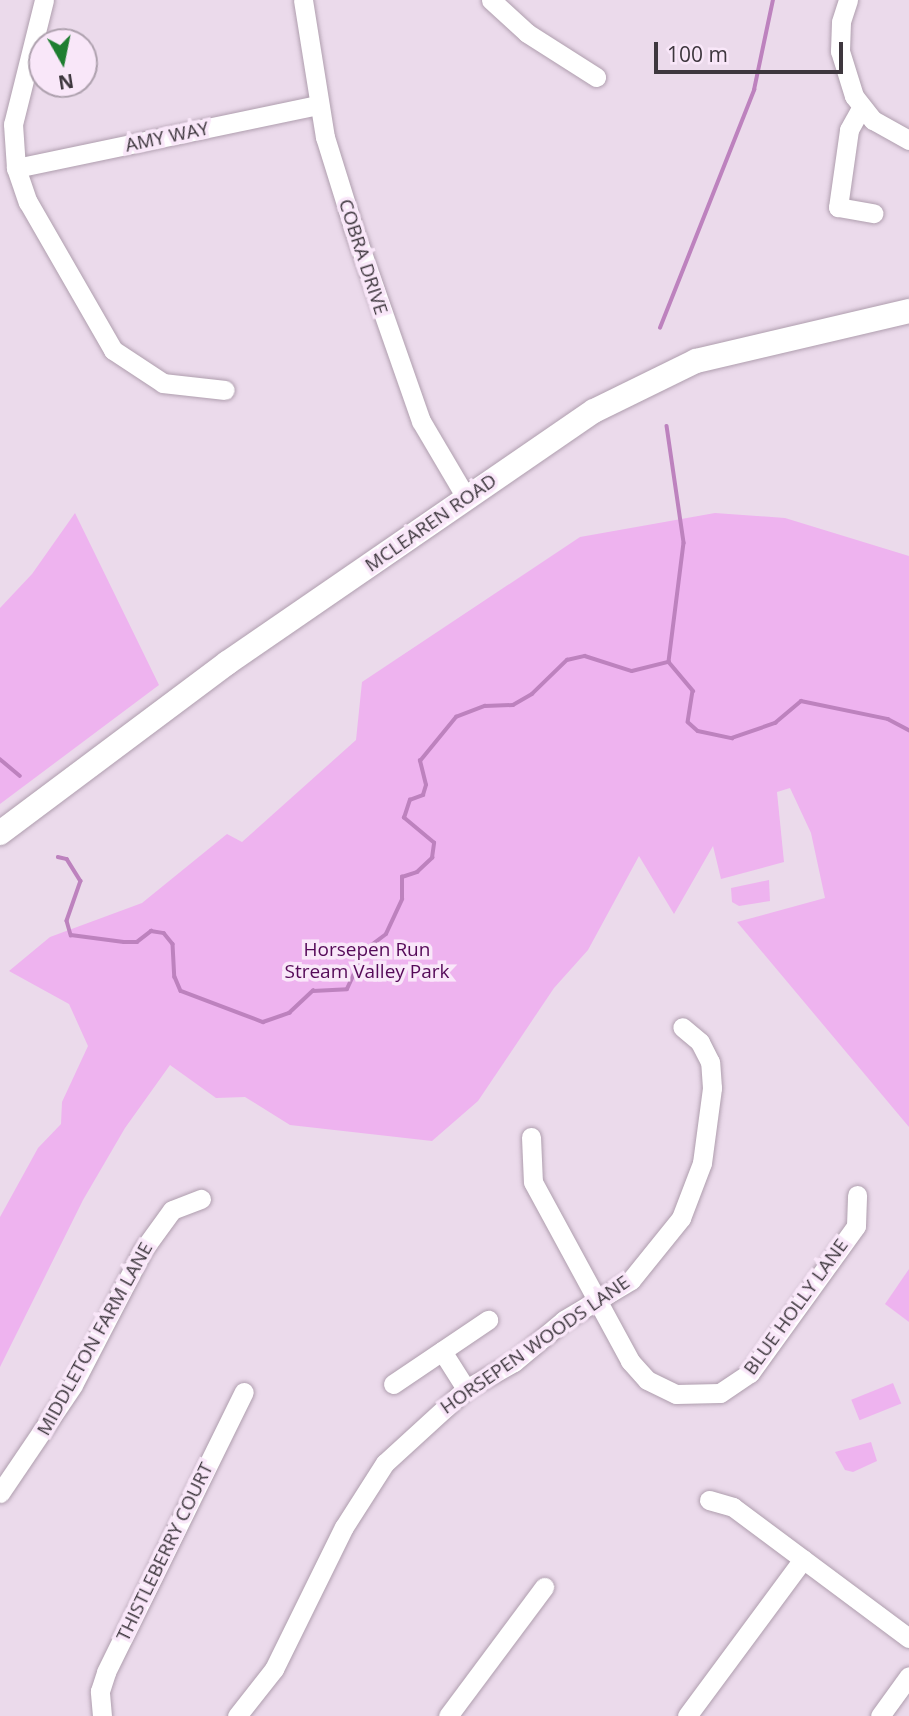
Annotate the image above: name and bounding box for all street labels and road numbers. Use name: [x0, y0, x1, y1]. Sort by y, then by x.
street label: AMY WAY: [123, 117, 211, 157]
street label: COBRA DRIVE: [334, 196, 392, 318]
street label: MCLEAREN ROAD: [361, 469, 501, 577]
street label: BLUE HOLLY LANE: [739, 1235, 853, 1379]
street label: MIDDLETON FARM LANE: [32, 1238, 158, 1440]
street label: HORSEPEN WOODS LANE: [436, 1271, 634, 1419]
street label: THISTLEBERRY COURT: [112, 1459, 218, 1645]

